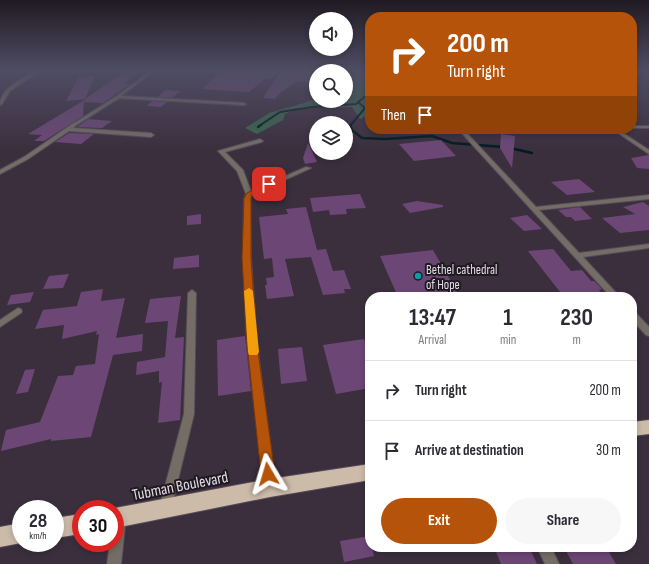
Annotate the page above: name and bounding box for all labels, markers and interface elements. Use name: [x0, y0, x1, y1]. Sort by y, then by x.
map controls: [309, 12, 353, 160]
button: sound: [309, 12, 353, 56]
text: 200 m: [447, 27, 509, 60]
icon: right: [381, 28, 433, 80]
text: Turn right: [447, 61, 505, 82]
button: search: [309, 64, 353, 108]
icon: arrive: [414, 104, 436, 126]
text: Then: [381, 106, 406, 125]
button: layers: [309, 116, 353, 160]
pin: [252, 167, 286, 201]
icon: arrive: [258, 173, 280, 195]
place label: Bethel cathedral of Hope: [426, 262, 497, 293]
marker: Bethel cathedral of Hope: [413, 271, 423, 281]
text: 13:47: [409, 303, 456, 332]
text: 1: [503, 303, 513, 332]
text: 230: [560, 303, 593, 332]
text: Arrival: [418, 332, 446, 348]
text: min: [500, 332, 516, 348]
text: m: [572, 332, 581, 348]
icon: right: [381, 380, 403, 402]
text: Turn right: [415, 381, 467, 400]
text: 200 m: [589, 381, 621, 400]
icon: arrive: [381, 440, 403, 462]
text: Arrive at destination: [415, 441, 524, 460]
text: 30 m: [596, 441, 621, 460]
position arrow: [247, 453, 289, 495]
street label: Tubman Boulevard: [131, 468, 230, 505]
button: Exit: [381, 498, 497, 544]
button: Share: [505, 498, 621, 544]
speed limit sign: 30: [72, 500, 124, 552]
text: 28: [29, 509, 47, 533]
text: km/h: [29, 530, 47, 542]

